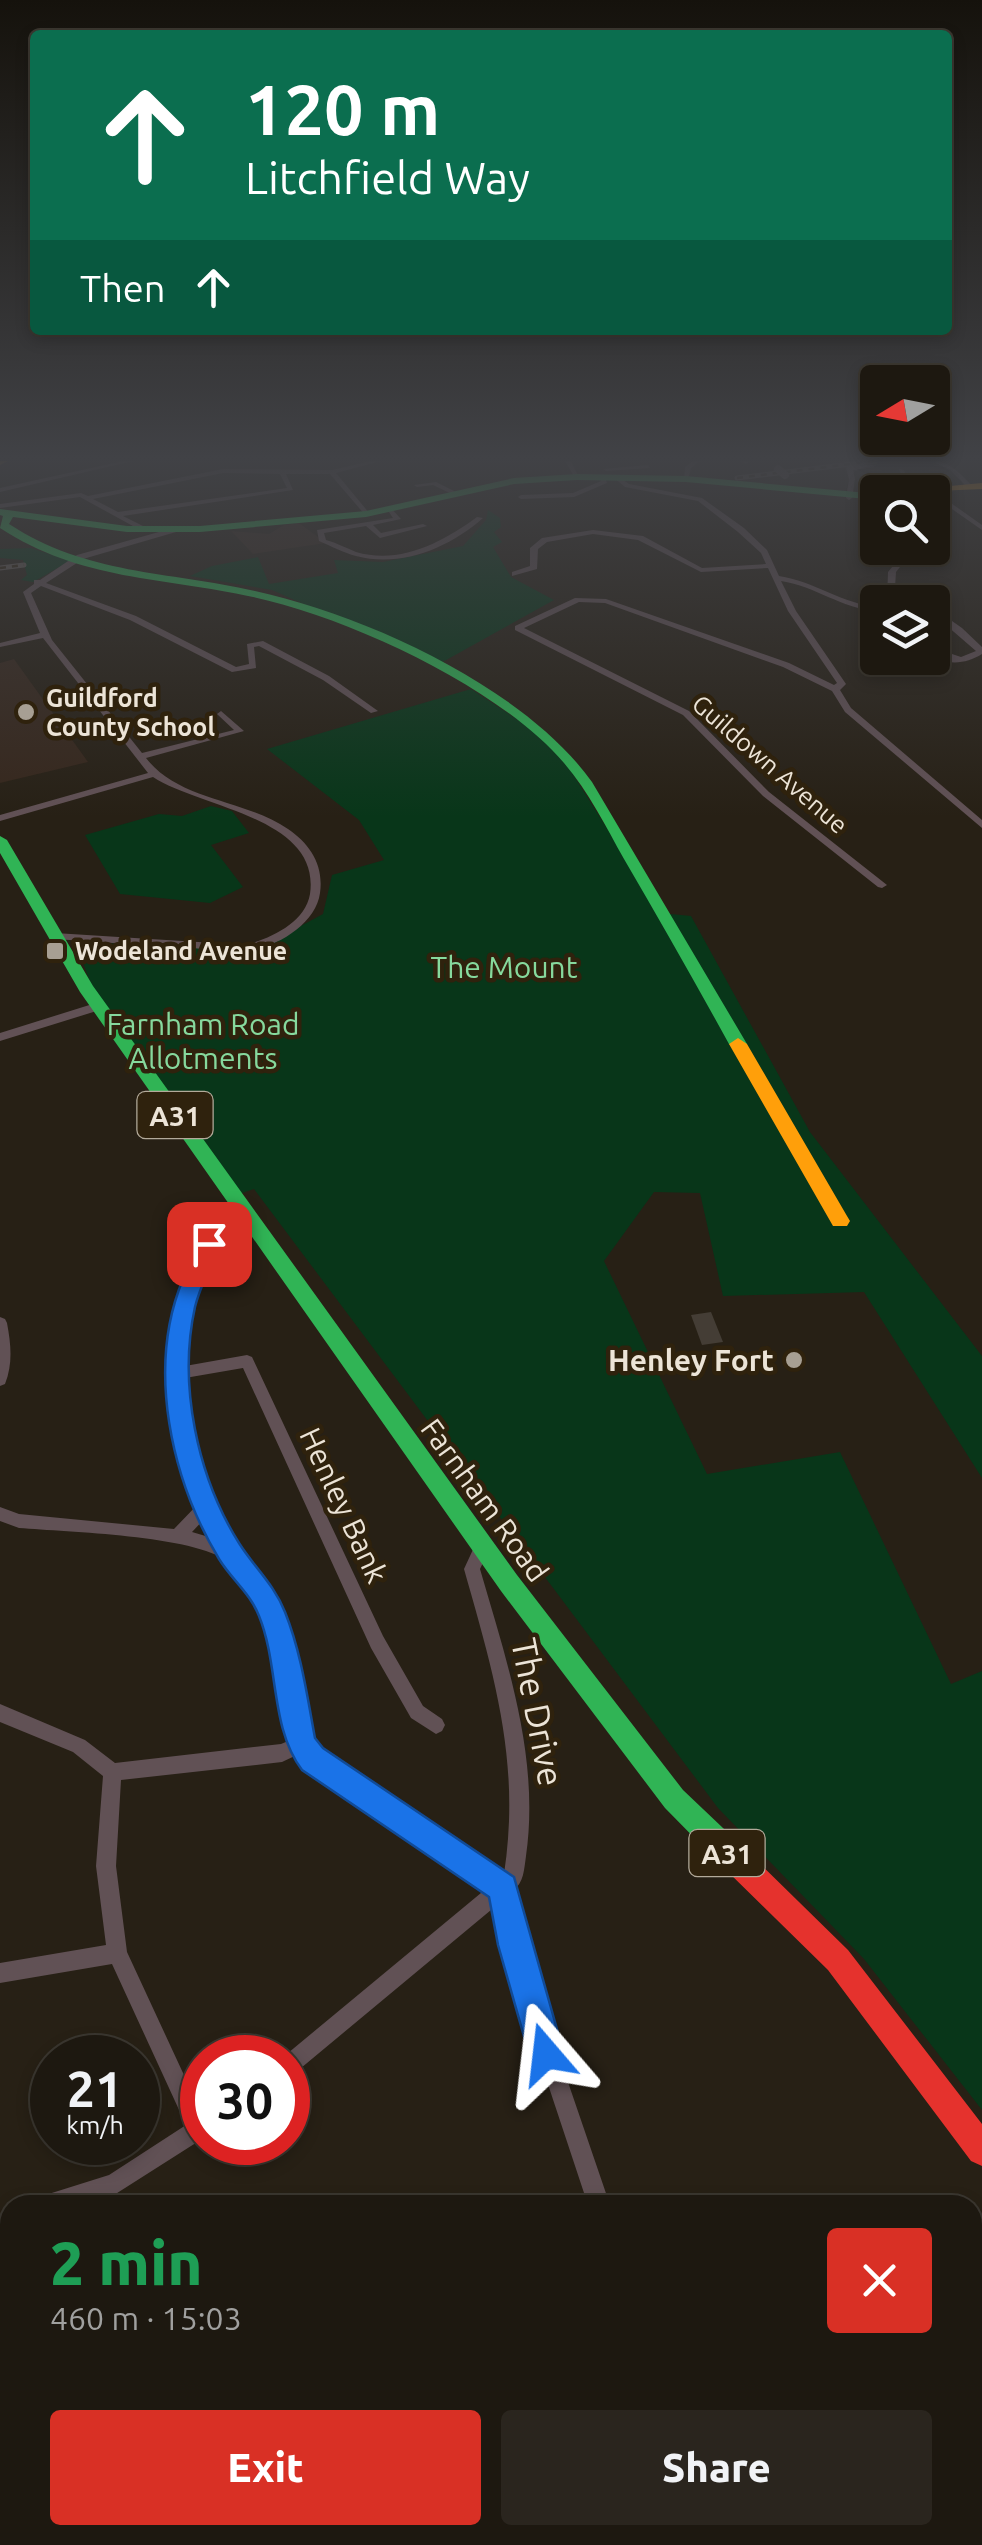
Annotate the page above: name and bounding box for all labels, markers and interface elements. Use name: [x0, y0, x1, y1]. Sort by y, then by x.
icon: ahead: [80, 70, 210, 200]
text: 120 m: [245, 70, 440, 148]
text: Litchfield Way: [245, 152, 530, 203]
icon: ahead: [186, 260, 241, 315]
text: Then: [80, 267, 166, 309]
north arrow: [860, 365, 950, 455]
map controls: [860, 365, 950, 675]
button: search: [860, 475, 950, 565]
button: layers: [860, 585, 950, 675]
place label: Guildford County School: [46, 684, 215, 741]
street label: Guildown Avenue: [687, 689, 853, 839]
marker: Guildford County School: [15, 701, 37, 723]
place label: Wodeland Avenue: [75, 937, 287, 965]
marker: Wodeland Avenue: [44, 940, 66, 962]
park label: The Mount: [431, 950, 578, 984]
park label: Farnham Road Allotments: [106, 1007, 300, 1075]
road number: A31: [138, 1092, 212, 1138]
pin: [167, 1202, 252, 1287]
icon: arrive: [182, 1217, 237, 1272]
place label: Henley Fort: [608, 1343, 774, 1377]
marker: Henley Fort: [783, 1349, 805, 1371]
street label: Farnham Road: [415, 1412, 555, 1588]
street label: Henley Bank: [293, 1422, 395, 1588]
street label: The Drive: [504, 1635, 572, 1789]
road number: A31: [690, 1830, 764, 1876]
position arrow: [494, 2002, 598, 2106]
speed limit sign: 30: [180, 2035, 310, 2165]
text: 21: [67, 2060, 123, 2116]
text: km/h: [66, 2111, 124, 2139]
button: close: [827, 2228, 932, 2333]
text: 2 min: [50, 2229, 203, 2296]
text: 460 m · 15:03: [50, 2300, 242, 2336]
button: Exit: [50, 2410, 481, 2525]
button: Share: [501, 2410, 932, 2525]

